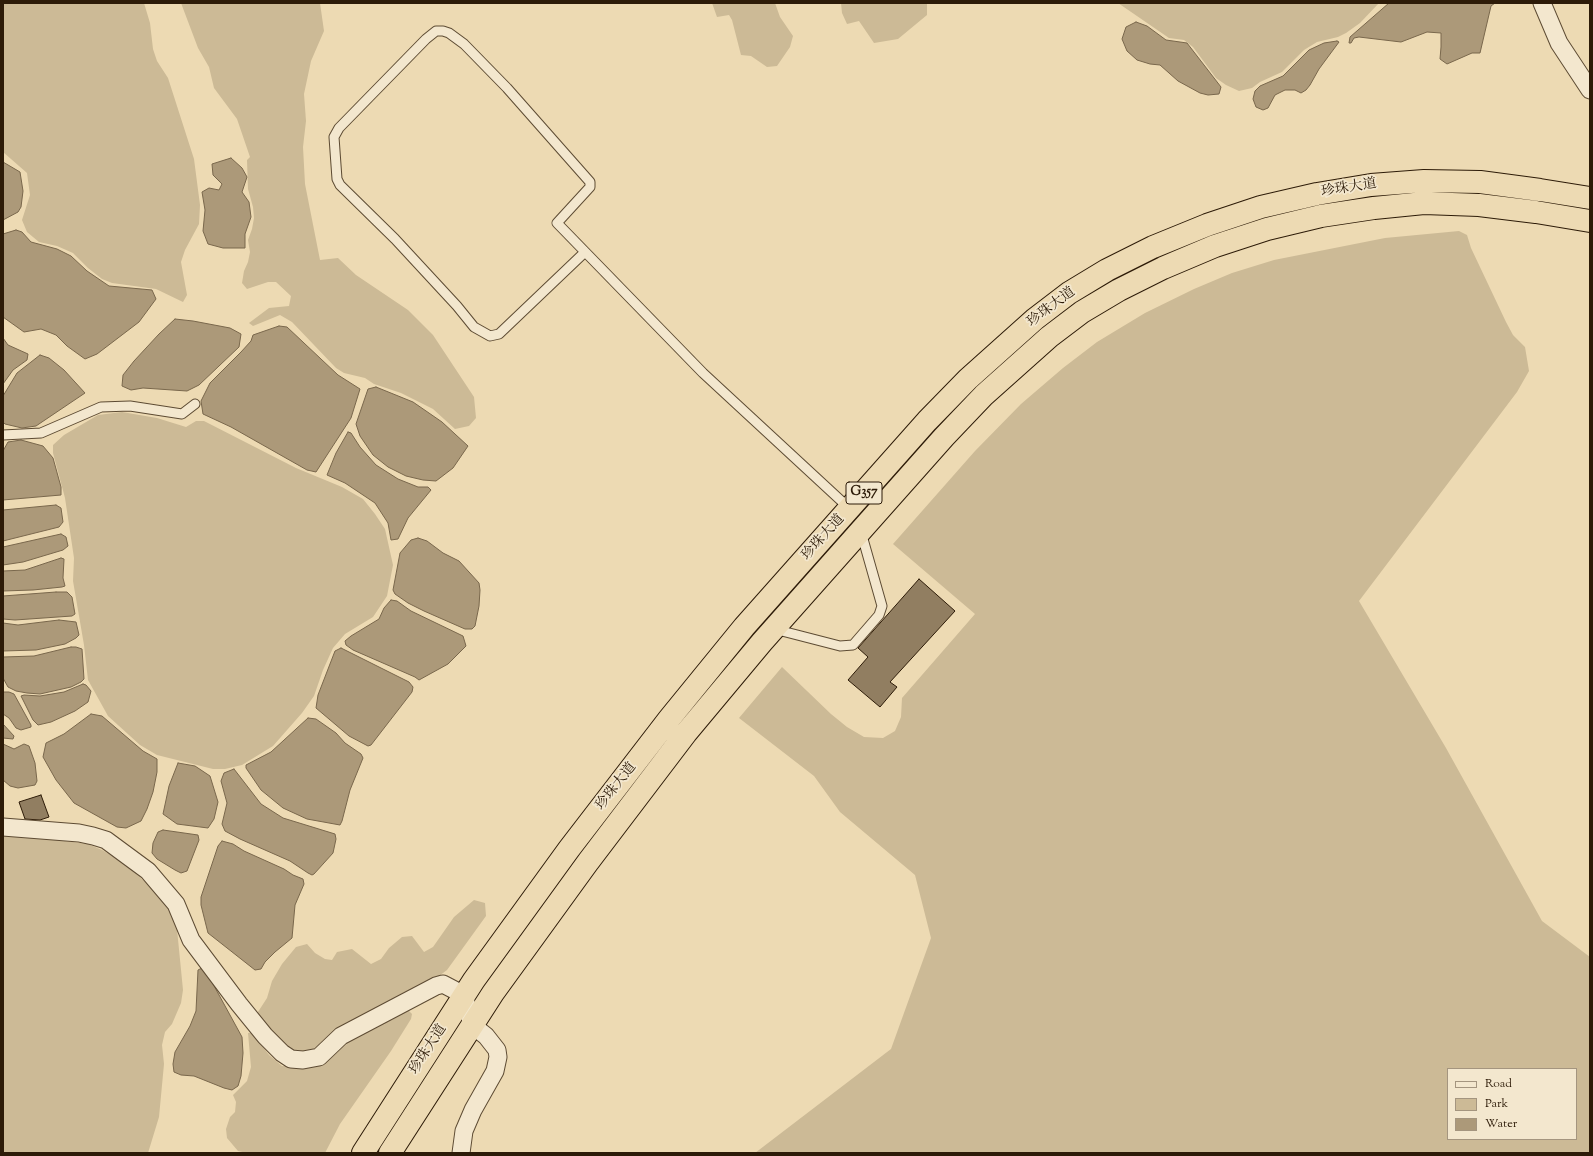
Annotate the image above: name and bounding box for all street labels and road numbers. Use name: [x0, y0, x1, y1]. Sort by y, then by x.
street label: 珍珠大道: [1320, 176, 1378, 202]
street label: 珍珠大道: [1025, 284, 1079, 332]
road number: G357: [846, 482, 882, 504]
street label: 珍珠大道: [799, 512, 849, 564]
street label: 珍珠大道: [593, 760, 641, 814]
street label: 珍珠大道: [407, 1022, 451, 1078]

